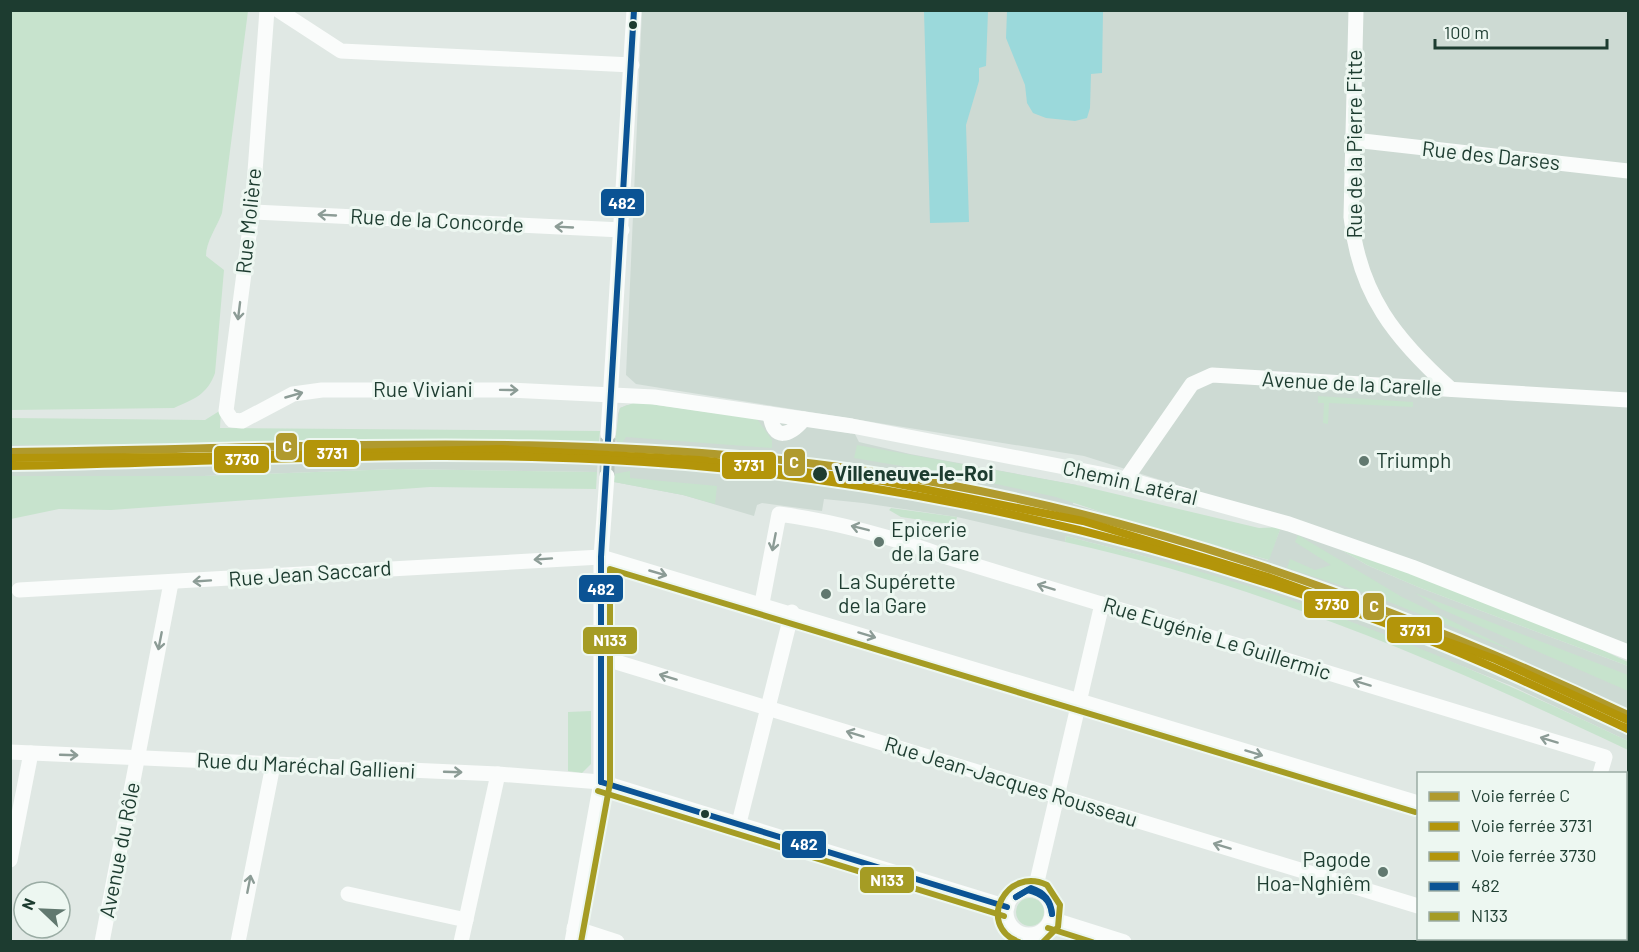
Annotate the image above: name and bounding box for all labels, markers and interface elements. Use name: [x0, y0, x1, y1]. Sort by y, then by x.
scale bar: [1435, 12, 1608, 50]
unlabelled marker: [627, 19, 639, 31]
text: 100 m: [1444, 21, 1489, 43]
street label: Rue de la Pierre Fitte: [1341, 49, 1366, 239]
street label: Rue des Darses: [1421, 135, 1561, 174]
street label: Rue Molière: [230, 167, 265, 275]
line badge: 482: [600, 188, 645, 217]
text: 482: [608, 193, 636, 212]
street label: Rue de la Concorde: [350, 202, 525, 237]
one-way arrow: [318, 210, 338, 221]
one-way arrow: [554, 222, 574, 233]
one-way arrow: [233, 301, 244, 321]
street label: Avenue de la Carelle: [1261, 365, 1443, 400]
street label: Rue Viviani: [373, 376, 473, 401]
one-way arrow: [499, 385, 519, 396]
one-way arrow: [284, 389, 303, 400]
line badge: C: [275, 432, 298, 461]
text: C: [282, 436, 292, 455]
line badge: 3731: [303, 439, 360, 468]
text: 3731: [317, 443, 347, 462]
line badge: 3730: [213, 445, 270, 474]
place label: Triumph: [1376, 447, 1451, 472]
line badge: C: [783, 448, 806, 477]
text: 3730: [225, 449, 259, 468]
line badge: 3731: [721, 451, 777, 480]
text: C: [789, 452, 799, 471]
street label: Chemin Latéral: [1060, 454, 1200, 509]
marker: Triumph: [1357, 454, 1371, 468]
text: 3731: [734, 455, 764, 474]
place label: Villeneuve-le-Roi: [834, 460, 994, 485]
marker: Villeneuve-le-Roi: [811, 465, 829, 483]
place label: Epicerie de la Gare: [891, 516, 980, 565]
one-way arrow: [851, 522, 870, 534]
one-way arrow: [768, 532, 779, 551]
marker: Epicerie de la Gare: [872, 535, 886, 549]
street label: Rue Jean Saccard: [228, 554, 392, 591]
one-way arrow: [533, 554, 553, 565]
one-way arrow: [648, 568, 667, 579]
place label: La Supérette de la Gare: [838, 568, 956, 617]
line badge: 482: [578, 574, 624, 603]
one-way arrow: [192, 576, 212, 587]
text: 482: [587, 579, 615, 598]
one-way arrow: [1037, 581, 1056, 592]
marker: La Supérette de la Gare: [819, 587, 833, 601]
line badge: 3730: [1303, 590, 1360, 619]
street label: Rue Eugénie Le Guillermic: [1101, 591, 1334, 684]
line badge: C: [1362, 592, 1385, 621]
text: 3730: [1315, 594, 1349, 613]
text: C: [1369, 596, 1379, 615]
line badge: 3731: [1386, 616, 1443, 644]
text: 3731: [1400, 620, 1430, 639]
line badge: N133: [582, 626, 638, 655]
one-way arrow: [154, 630, 165, 650]
text: N133: [593, 630, 627, 649]
one-way arrow: [857, 630, 876, 641]
one-way arrow: [659, 671, 678, 682]
one-way arrow: [1353, 677, 1372, 688]
one-way arrow: [846, 728, 865, 739]
street label: Rue Jean-Jacques Rousseau: [882, 730, 1141, 831]
one-way arrow: [1540, 734, 1559, 745]
street label: Rue du Maréchal Gallieni: [196, 746, 416, 783]
one-way arrow: [1244, 748, 1263, 759]
one-way arrow: [58, 749, 78, 760]
one-way arrow: [442, 767, 462, 778]
legend: [1417, 772, 1627, 940]
street label: Avenue du Rôle: [93, 780, 144, 920]
text: Voie ferrée C: [1471, 784, 1570, 806]
unlabelled marker: [699, 808, 711, 820]
text: Voie ferrée 3731: [1471, 814, 1593, 836]
line badge: 482: [781, 830, 827, 859]
text: 482: [790, 834, 818, 853]
one-way arrow: [1213, 840, 1232, 851]
text: Voie ferrée 3730: [1471, 844, 1597, 866]
place label: Pagode Hoa-Nghiêm: [1256, 846, 1371, 895]
marker: Pagode Hoa-Nghiêm: [1376, 865, 1390, 879]
line badge: N133: [859, 866, 915, 894]
text: N133: [870, 870, 904, 889]
text: 482: [1471, 874, 1500, 896]
one-way arrow: [244, 875, 255, 894]
north arrow: [12, 880, 72, 940]
text: N: [17, 895, 39, 913]
text: N133: [1471, 904, 1508, 926]

